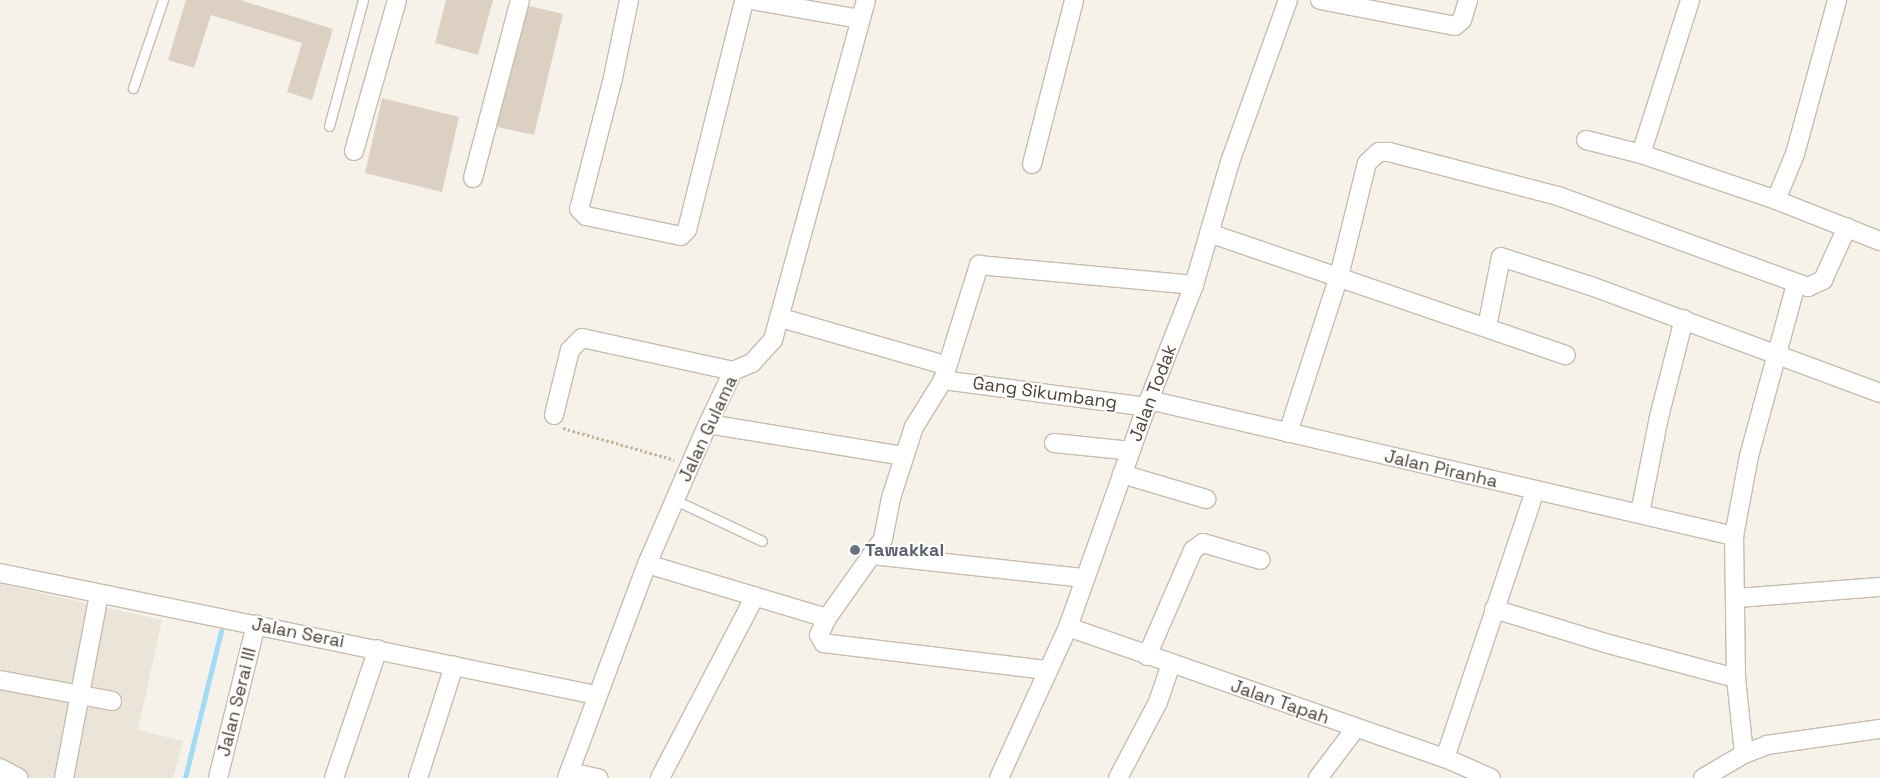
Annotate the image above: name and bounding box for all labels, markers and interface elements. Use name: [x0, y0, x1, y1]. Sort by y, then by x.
street label: Jalan Todak: [1125, 341, 1181, 445]
street label: Gang Sikumbang: [971, 372, 1119, 414]
street label: Jalan Gulama: [674, 373, 742, 485]
street label: Jalan Piranha: [1382, 445, 1500, 493]
place label: Tawakkal: [865, 539, 944, 561]
marker: Tawakkal: [849, 544, 861, 556]
street label: Jalan Serai: [250, 613, 346, 653]
street label: Jalan Serai III: [213, 645, 261, 759]
street label: Jalan Tapah: [1228, 675, 1332, 729]

